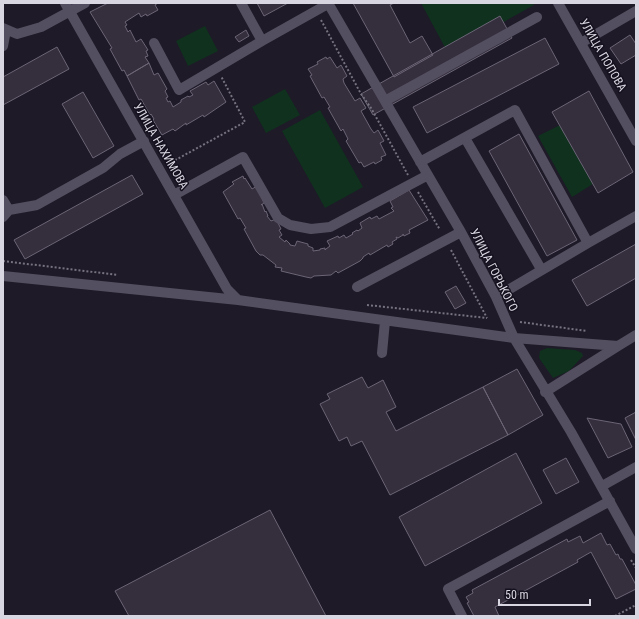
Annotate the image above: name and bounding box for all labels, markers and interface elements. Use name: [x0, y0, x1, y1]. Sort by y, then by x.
street label: УЛИЦА ПОПОВА: [577, 16, 629, 94]
street label: УЛИЦА НАХИМОВА: [131, 101, 191, 191]
street label: УЛИЦА ГОРЬКОГО: [467, 226, 521, 314]
scale bar: [499, 581, 590, 607]
text: 50 m: [505, 588, 529, 602]

